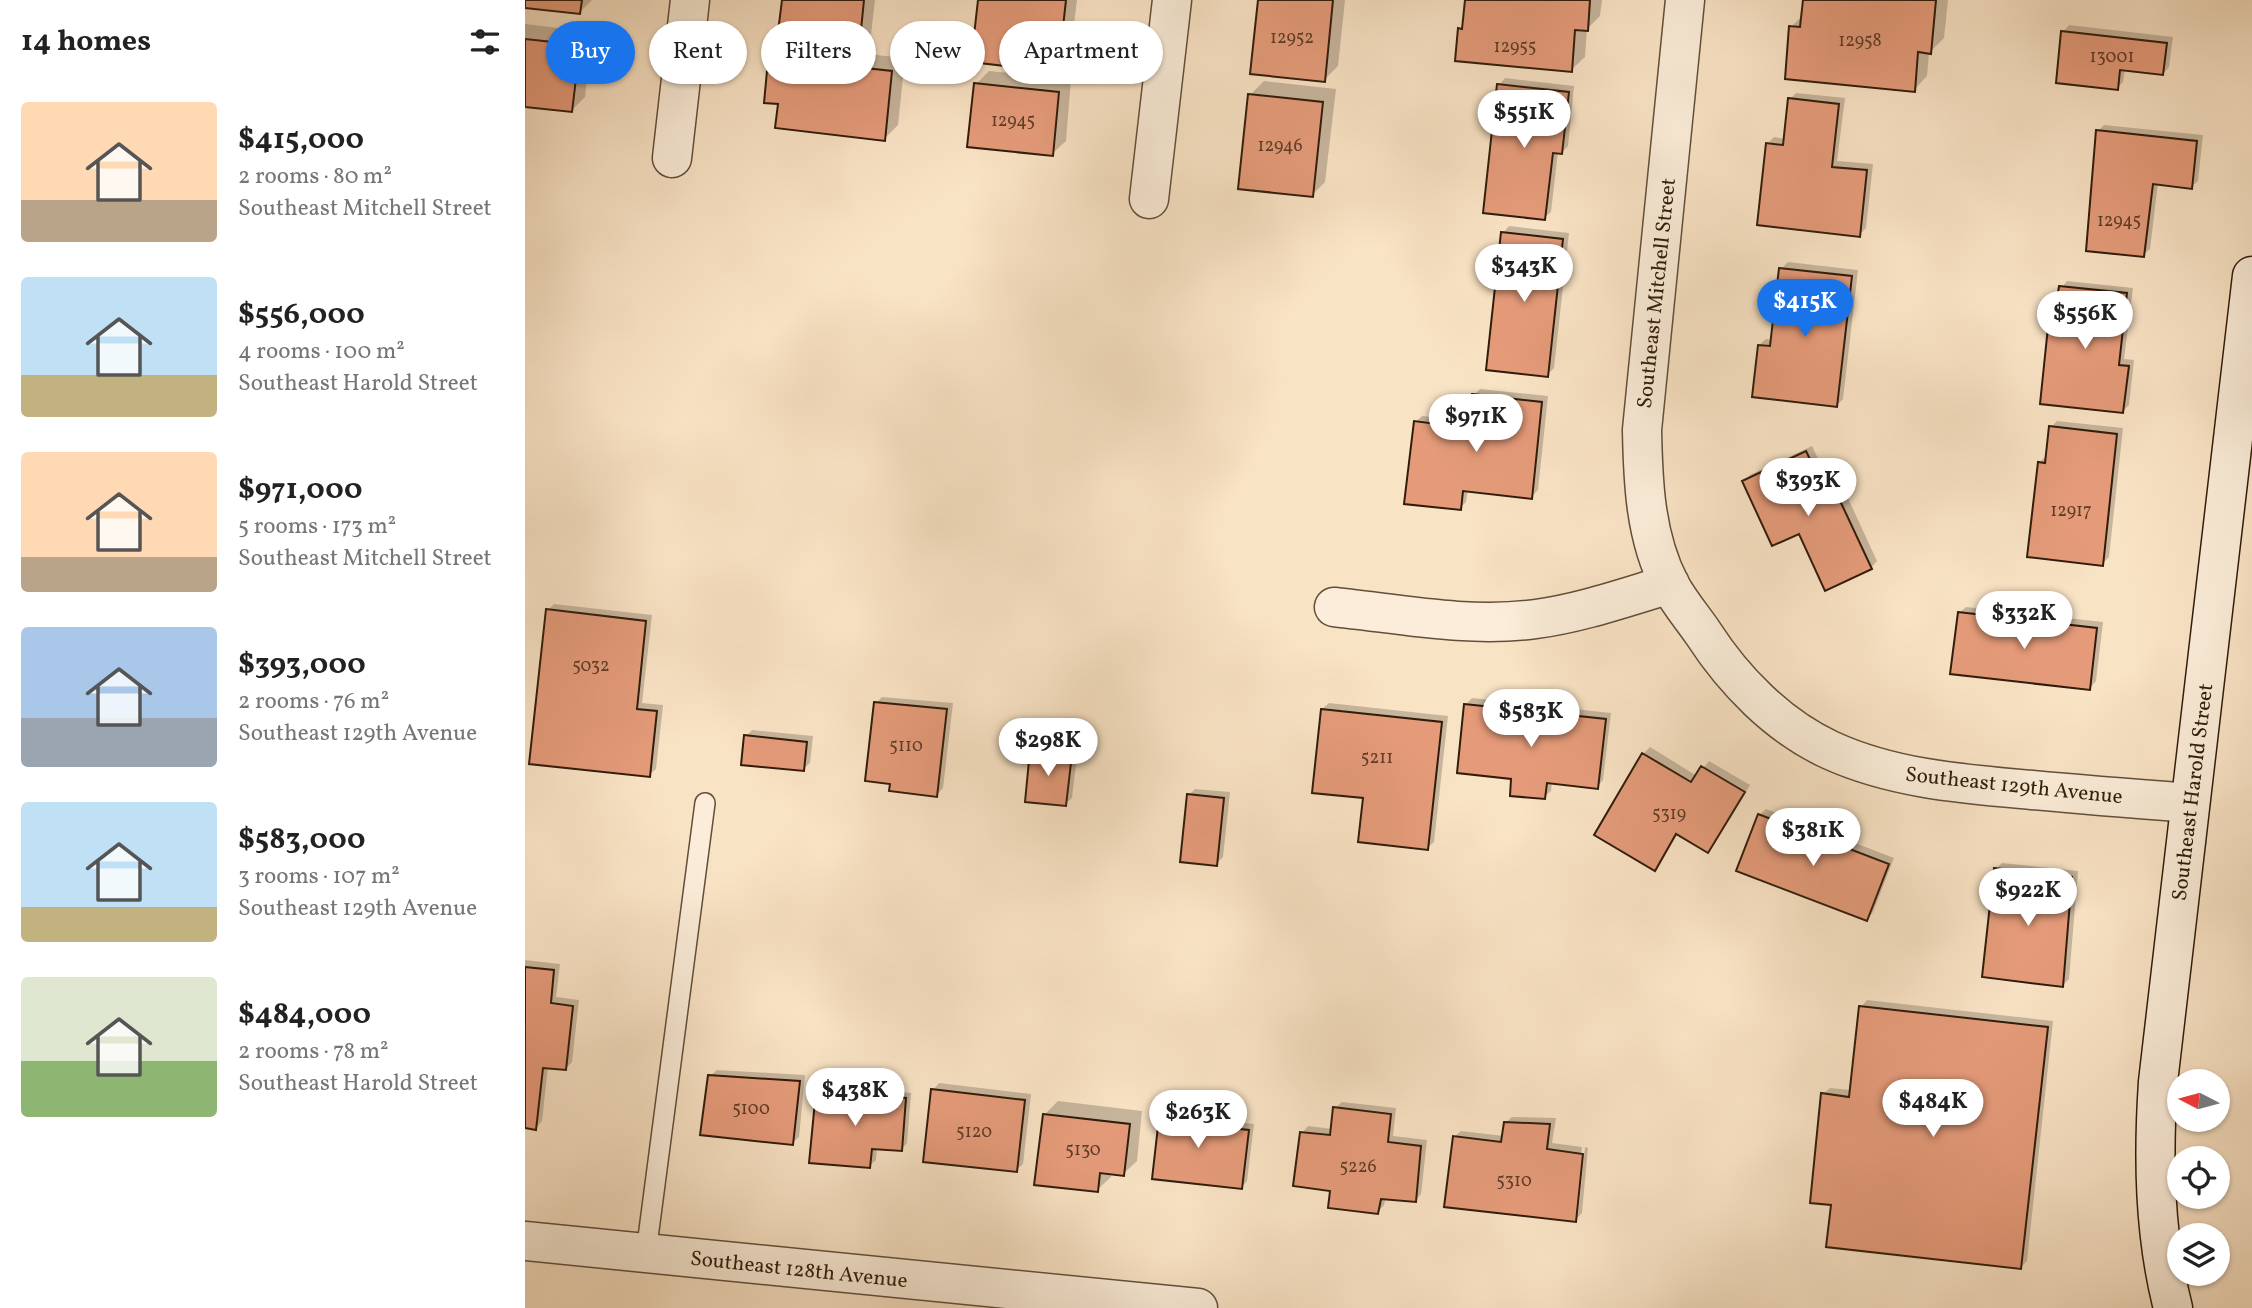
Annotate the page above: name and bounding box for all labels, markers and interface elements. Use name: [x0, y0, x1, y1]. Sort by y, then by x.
text: 14 homes: [21, 21, 151, 63]
chip: Buy: [546, 21, 635, 84]
chip: Rent: [649, 21, 747, 84]
chip: Filters: [761, 21, 876, 84]
chip: New: [890, 21, 985, 84]
chip: Apartment: [999, 21, 1163, 84]
icon: filters: [466, 23, 504, 61]
house number: 12952: [1270, 26, 1314, 51]
house number: 12958: [1838, 29, 1882, 54]
house number: 12955: [1494, 35, 1536, 60]
house number: 13001: [2090, 45, 2134, 70]
pin: $551K: [1475, 90, 1573, 150]
text: $551K: [1494, 97, 1554, 129]
house number: 12945: [991, 109, 1035, 134]
text: $415,000: [238, 119, 364, 161]
icon: home: [77, 130, 161, 214]
house number: 12946: [1257, 134, 1303, 159]
text: 2 rooms · 80 m²: [238, 161, 392, 193]
street label: Southeast Mitchell Street: [1631, 176, 1684, 410]
text: Southeast Mitchell Street: [238, 193, 492, 225]
house number: 12945: [2097, 209, 2141, 234]
pin: $343K: [1475, 244, 1573, 304]
text: $343K: [1491, 251, 1557, 283]
pin: $415K: [1756, 280, 1854, 339]
text: $415K: [1773, 286, 1837, 318]
pin: $556K: [2036, 292, 2134, 351]
text: $556,000: [238, 294, 365, 336]
text: $556K: [2053, 298, 2117, 330]
icon: home: [77, 305, 161, 389]
text: 4 rooms · 100 m²: [238, 336, 405, 368]
text: Southeast Harold Street: [238, 368, 478, 400]
pin: $971K: [1427, 394, 1525, 454]
text: $971K: [1445, 401, 1507, 433]
pin: $393K: [1759, 458, 1857, 518]
text: $393K: [1775, 465, 1841, 497]
text: $971,000: [238, 469, 362, 511]
icon: home: [77, 480, 161, 564]
house number: 12917: [2050, 499, 2092, 524]
text: 5 rooms · 173 m²: [238, 511, 396, 543]
text: Southeast Mitchell Street: [238, 543, 492, 575]
pin: $332K: [1975, 592, 2073, 651]
text: $332K: [1992, 598, 2056, 630]
text: $393,000: [238, 644, 366, 686]
house number: 5032: [572, 654, 610, 679]
icon: home: [77, 655, 161, 739]
street label: Southeast Harold Street: [2166, 682, 2221, 903]
text: 2 rooms · 76 m²: [238, 686, 389, 718]
pin: $583K: [1482, 690, 1580, 749]
text: $583K: [1499, 696, 1563, 728]
text: Southeast 129th Avenue: [238, 718, 477, 750]
pin: $298K: [999, 718, 1097, 778]
text: $298K: [1015, 725, 1081, 757]
house number: 5110: [889, 734, 923, 759]
house number: 5211: [1361, 746, 1393, 771]
street label: Southeast 129th Avenue: [1904, 761, 2124, 812]
house number: 5319: [1652, 802, 1686, 827]
pin: $381K: [1764, 808, 1862, 868]
text: $381K: [1782, 815, 1845, 847]
text: $583,000: [238, 819, 366, 861]
icon: home: [77, 830, 161, 914]
text: 3 rooms · 107 m²: [238, 861, 400, 893]
pin: $922K: [1979, 869, 2077, 928]
text: $922K: [1995, 875, 2061, 907]
text: Southeast 129th Avenue: [238, 893, 477, 925]
text: $484,000: [238, 994, 371, 1036]
icon: home: [77, 1005, 161, 1089]
text: 2 rooms · 78 m²: [238, 1036, 389, 1068]
text: Southeast Harold Street: [238, 1068, 478, 1100]
pin: $438K: [806, 1068, 904, 1128]
north arrow: [2167, 1069, 2229, 1132]
map controls: [2167, 1069, 2230, 1286]
text: $438K: [822, 1075, 888, 1107]
pin: $484K: [1884, 1080, 1982, 1139]
text: $484K: [1898, 1086, 1968, 1118]
pin: $263K: [1149, 1090, 1247, 1150]
house number: 5100: [732, 1097, 770, 1122]
text: $263K: [1165, 1097, 1231, 1129]
house number: 5120: [956, 1120, 992, 1145]
house number: 5130: [1065, 1138, 1101, 1163]
button: locate: [2167, 1146, 2230, 1209]
house number: 5226: [1339, 1155, 1377, 1180]
house number: 5310: [1496, 1169, 1532, 1194]
button: layers: [2167, 1223, 2230, 1286]
street label: Southeast 128th Avenue: [689, 1245, 909, 1296]

